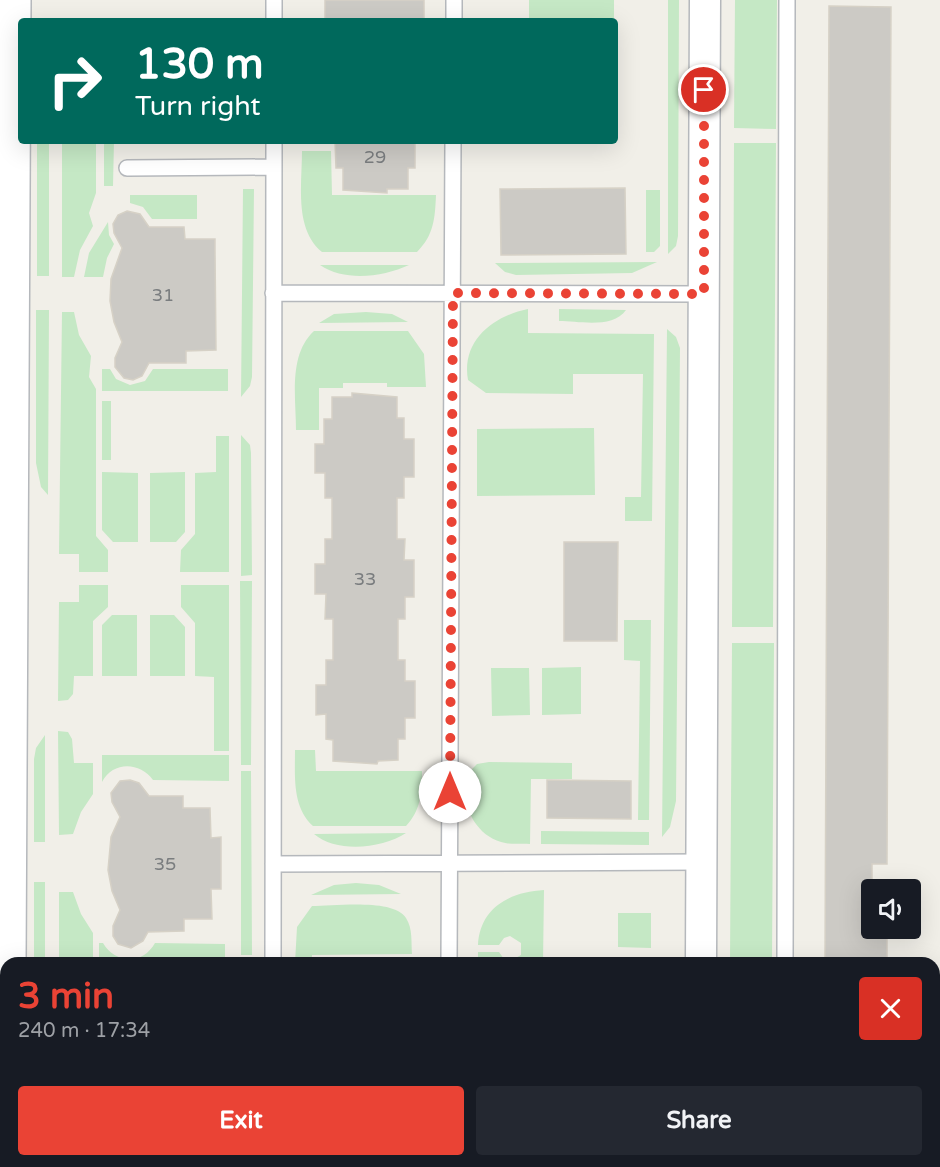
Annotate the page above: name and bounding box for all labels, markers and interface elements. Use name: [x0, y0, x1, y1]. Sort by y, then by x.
text: 130 m: [135, 39, 264, 90]
icon: right: [36, 42, 114, 120]
pin: [678, 64, 729, 115]
icon: arrive: [687, 73, 720, 106]
text: Turn right: [135, 90, 261, 123]
house number: 29: [364, 146, 386, 168]
house number: 31: [152, 284, 174, 306]
house number: 33: [354, 568, 376, 590]
position arrow: [418, 760, 482, 824]
house number: 35: [154, 853, 176, 875]
map controls: [861, 879, 921, 939]
button: sound: [861, 879, 921, 939]
text: 3 min: [18, 975, 114, 1018]
button: close: [859, 977, 922, 1040]
text: 240 m · 17:34: [18, 1019, 150, 1043]
button: Exit: [18, 1086, 464, 1155]
button: Share: [476, 1086, 922, 1155]

